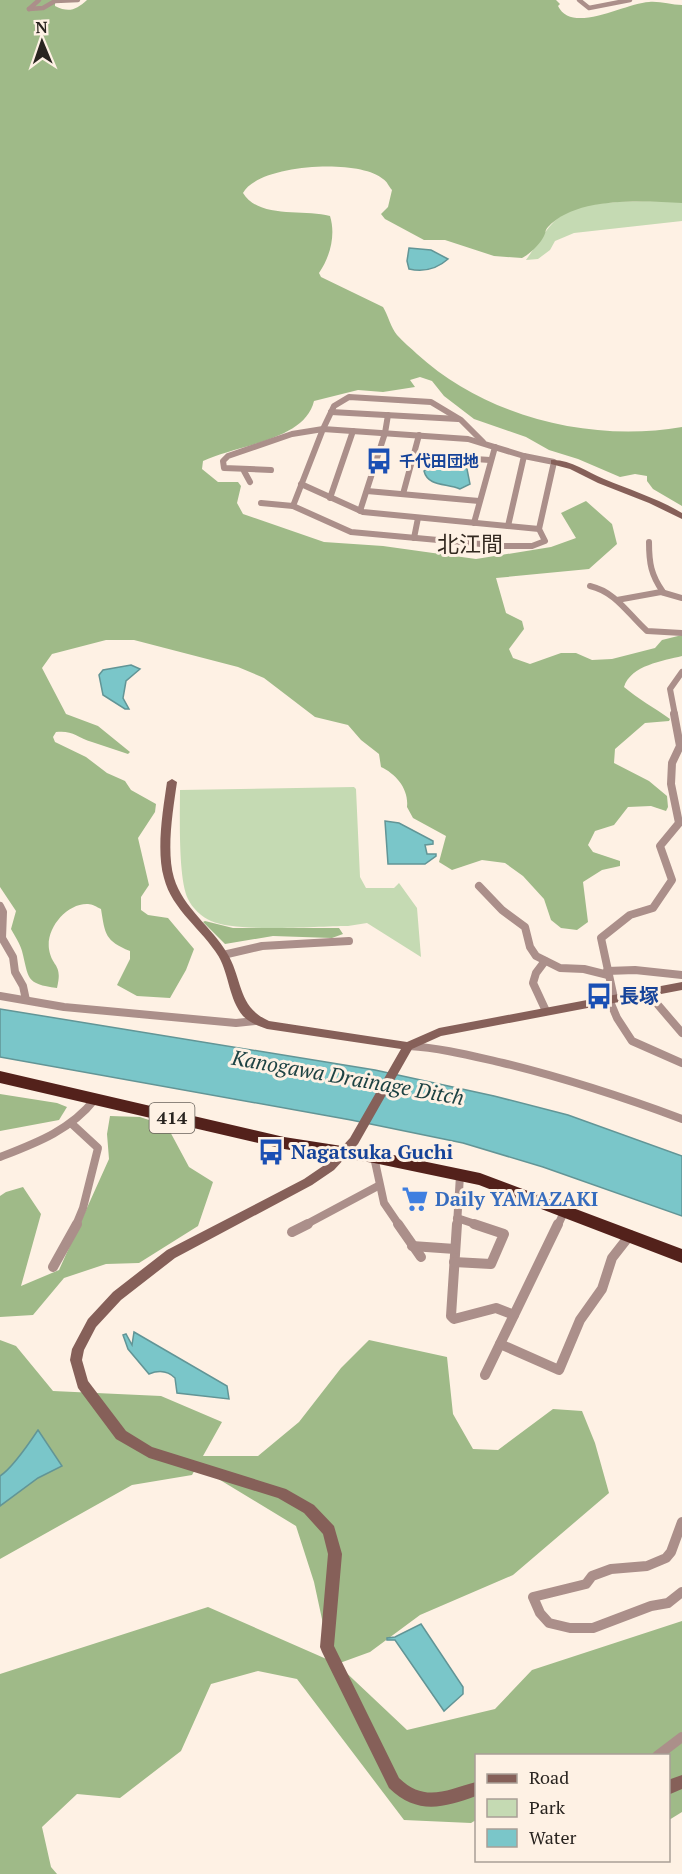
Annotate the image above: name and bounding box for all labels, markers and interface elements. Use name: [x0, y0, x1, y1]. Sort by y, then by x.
north arrow: [12, 12, 72, 72]
text: N: [35, 16, 48, 38]
bus stop icon: 千代田団地: [364, 446, 394, 476]
place label: 千代田団地: [399, 450, 479, 472]
district label: 北江間: [437, 529, 503, 558]
bus stop icon: 長塚: [584, 981, 614, 1011]
place label: 長塚: [619, 982, 659, 1009]
water label: Kanogawa Drainage Ditch: [229, 1043, 466, 1111]
road number: 414: [150, 1103, 195, 1133]
bus stop icon: Nagatsuka Guchi: [256, 1137, 286, 1167]
place label: Nagatsuka Guchi: [291, 1138, 453, 1165]
supermarket icon: Daily YAMAZAKI: [400, 1184, 430, 1214]
place label: Daily YAMAZAKI: [435, 1185, 598, 1212]
legend: [475, 1754, 670, 1862]
text: Road: [529, 1765, 569, 1789]
text: Park: [529, 1795, 566, 1819]
text: Water: [529, 1825, 576, 1849]

